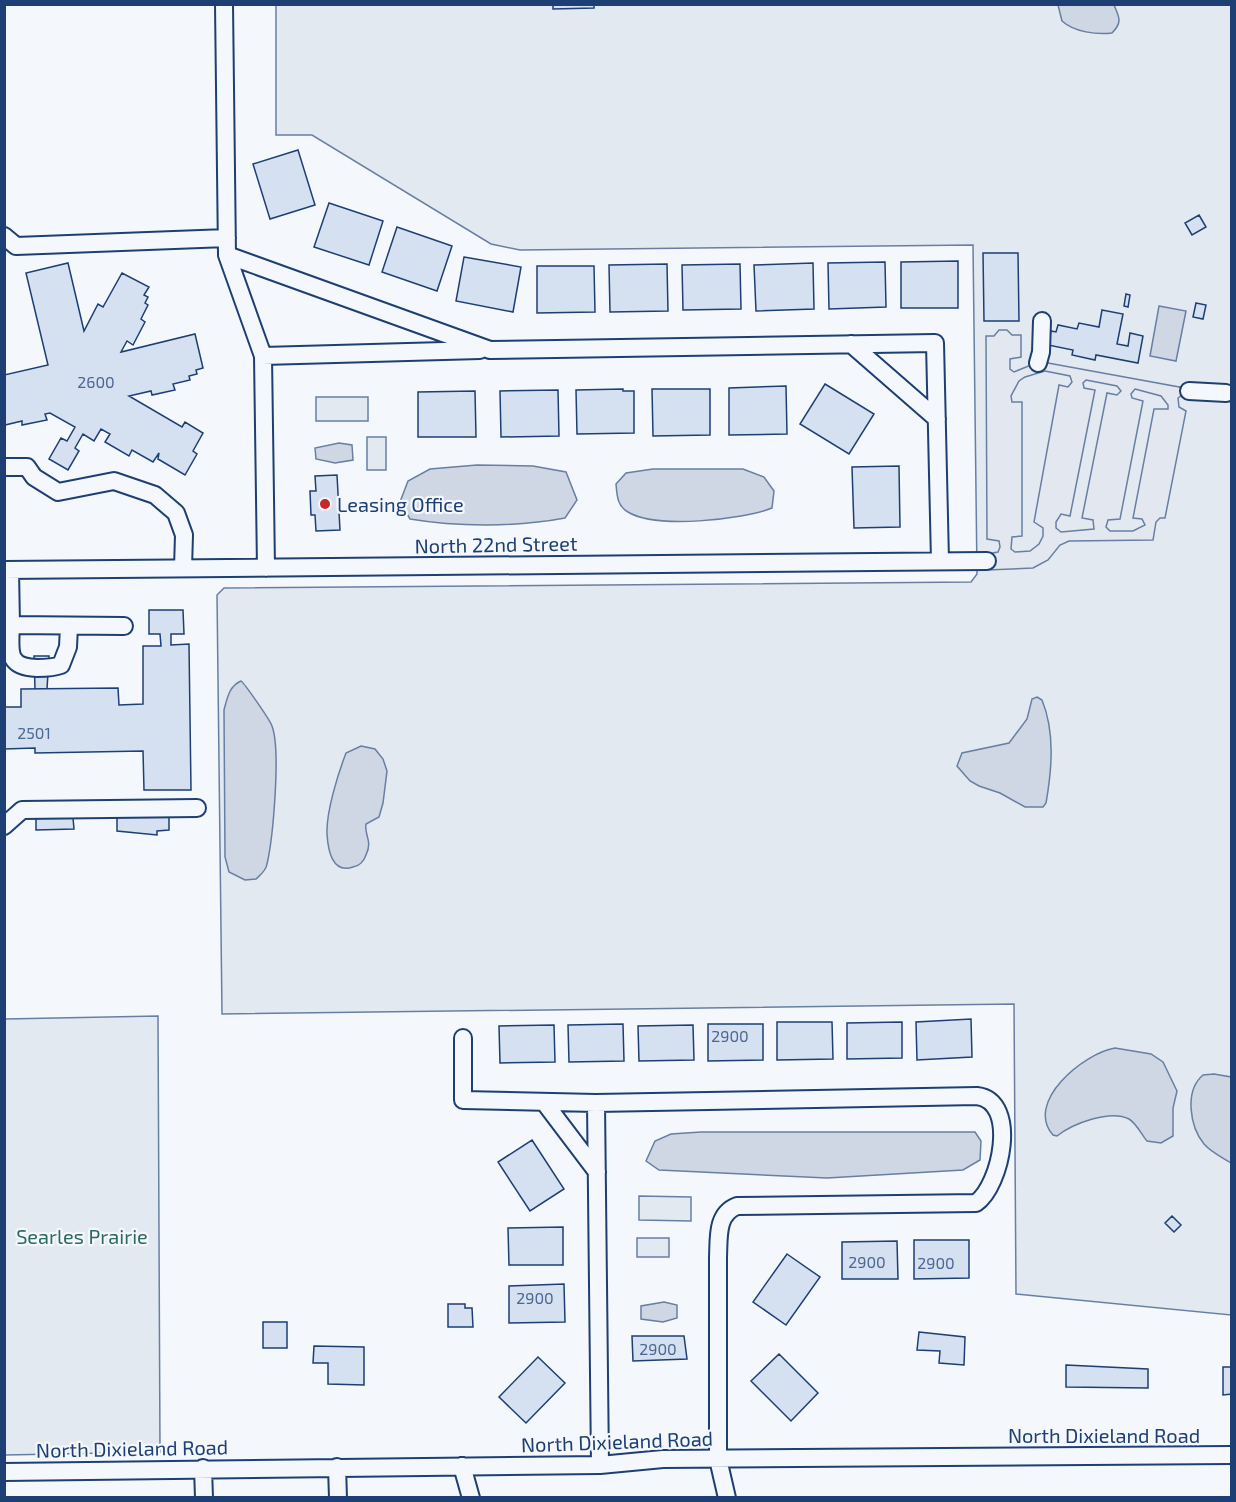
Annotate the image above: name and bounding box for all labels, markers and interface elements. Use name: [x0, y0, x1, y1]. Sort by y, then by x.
house number: 2600: [77, 372, 115, 391]
place label: Leasing Office: [337, 492, 464, 516]
marker: Leasing Office: [318, 497, 332, 511]
street label: North 22nd Street: [414, 531, 578, 557]
house number: 2501: [17, 723, 51, 742]
house number: 2900: [711, 1026, 749, 1045]
park label: Searles Prairie: [16, 1224, 148, 1248]
house number: 2900: [848, 1252, 886, 1271]
house number: 2900: [917, 1253, 955, 1272]
house number: 2900: [516, 1288, 554, 1307]
house number: 2900: [639, 1339, 677, 1358]
street label: North Dixieland Road: [1008, 1423, 1200, 1447]
street label: North Dixieland Road: [521, 1426, 713, 1456]
street label: North Dixieland Road: [36, 1434, 228, 1462]

